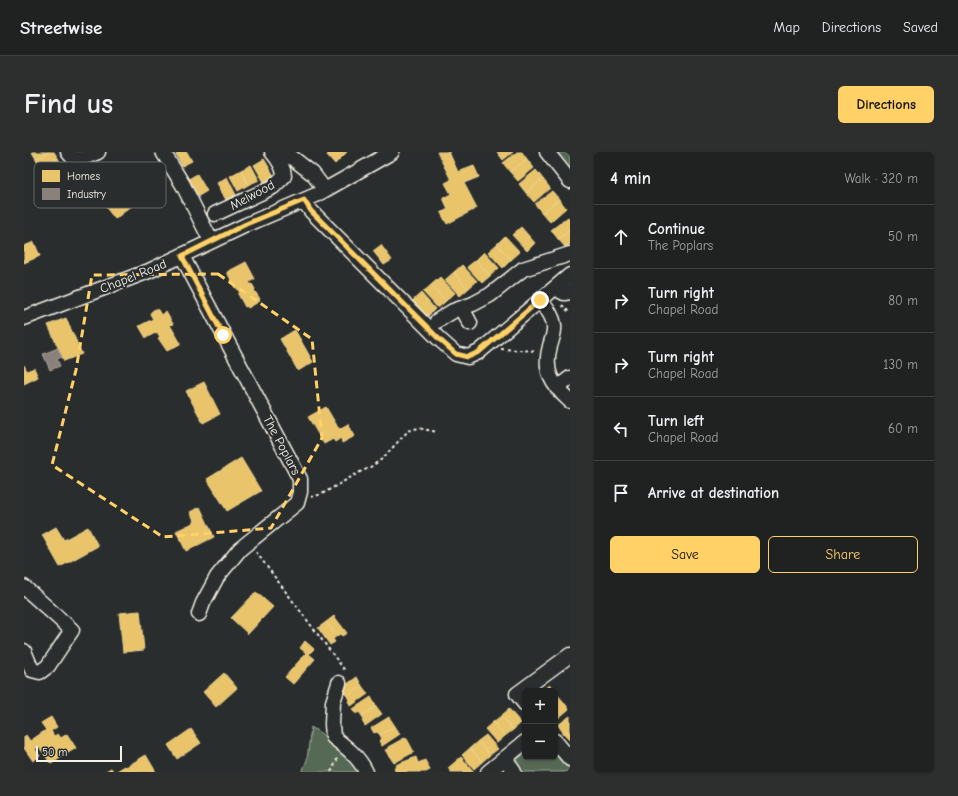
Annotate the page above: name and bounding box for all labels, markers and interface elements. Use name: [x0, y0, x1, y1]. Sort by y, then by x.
text: Streetwise: [20, 17, 102, 39]
text: Map: [773, 19, 800, 36]
text: Directions: [822, 19, 881, 36]
text: Saved: [903, 19, 938, 36]
button: Directions: [838, 86, 934, 123]
text: Find us: [24, 88, 113, 120]
legend: [34, 162, 166, 208]
text: 4 min: [610, 169, 651, 188]
text: Homes: [67, 170, 100, 183]
text: Walk · 320 m: [844, 171, 918, 186]
street label: Melwood: [227, 177, 277, 213]
text: Industry: [67, 188, 106, 201]
text: Continue: [648, 220, 705, 238]
icon: ahead: [610, 226, 632, 248]
text: 50 m: [888, 229, 918, 244]
text: The Poplars: [648, 238, 713, 253]
street label: Chapel Road: [98, 256, 168, 296]
text: Turn right: [648, 284, 714, 302]
icon: right: [610, 290, 632, 312]
route end: [531, 291, 549, 309]
text: 80 m: [888, 293, 918, 308]
text: Chapel Road: [648, 302, 718, 317]
route start: [214, 326, 232, 344]
text: Turn right: [648, 348, 714, 366]
icon: right: [610, 354, 632, 376]
text: 130 m: [883, 357, 918, 372]
text: Chapel Road: [648, 366, 718, 381]
text: Turn left: [648, 412, 704, 430]
street label: The Poplars: [260, 413, 304, 477]
icon: left: [610, 418, 632, 440]
text: 60 m: [888, 421, 918, 436]
text: Chapel Road: [648, 430, 718, 445]
icon: arrive: [610, 482, 632, 504]
text: Arrive at destination: [648, 484, 779, 502]
button: Save: [610, 536, 760, 573]
button: Share: [768, 536, 918, 573]
map controls: [522, 688, 558, 760]
button: +: [522, 688, 558, 724]
button: −: [522, 724, 558, 760]
scale bar: [36, 744, 122, 763]
text: 50 m: [42, 746, 67, 759]

